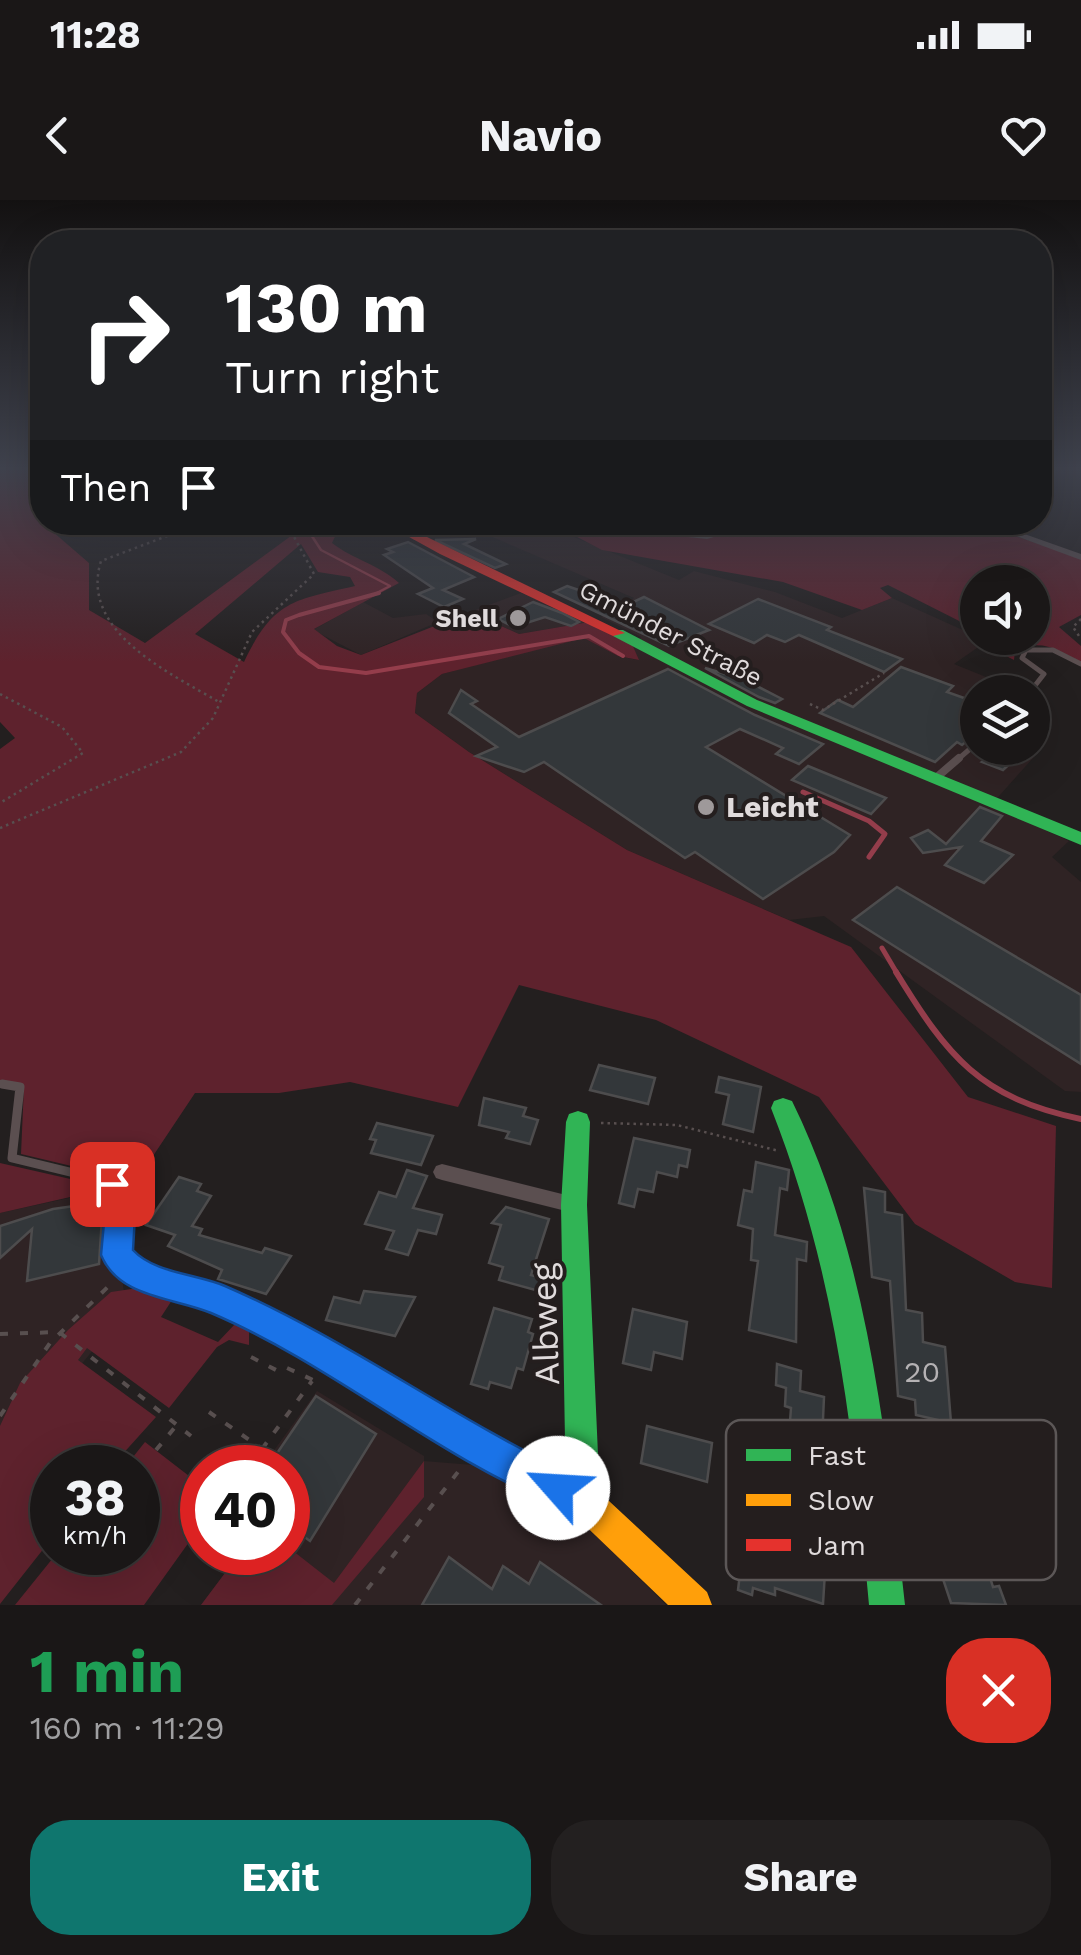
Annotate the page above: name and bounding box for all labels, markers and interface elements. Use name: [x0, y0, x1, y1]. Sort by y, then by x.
text: 11:28: [50, 13, 141, 57]
icon: back: [30, 108, 85, 163]
icon: heart: [996, 108, 1051, 163]
text: Navio: [479, 109, 602, 162]
text: 130 m: [225, 267, 428, 349]
icon: right: [60, 270, 190, 400]
text: Turn right: [225, 351, 439, 404]
icon: arrive: [171, 460, 226, 515]
text: Then: [60, 466, 151, 510]
map controls: [960, 565, 1050, 765]
button: sound: [960, 565, 1050, 655]
street label: Gmünder Straße: [574, 575, 767, 692]
place label: Shell: [436, 604, 499, 633]
marker: Shell: [507, 607, 529, 629]
button: layers: [960, 675, 1050, 765]
place label: Leicht: [726, 789, 819, 824]
marker: Leicht: [695, 796, 717, 818]
pin: [70, 1142, 155, 1227]
icon: arrive: [85, 1157, 140, 1212]
street label: Albweg: [522, 1262, 568, 1386]
house number: 20: [904, 1354, 940, 1389]
legend: [726, 1420, 1056, 1580]
position arrow: [506, 1436, 610, 1540]
text: Fast: [808, 1439, 866, 1472]
speed limit sign: 40: [180, 1445, 310, 1575]
text: 38: [65, 1468, 126, 1527]
text: Slow: [808, 1484, 874, 1517]
text: km/h: [63, 1521, 127, 1550]
text: Jam: [808, 1529, 866, 1562]
text: 1 min: [30, 1636, 184, 1707]
button: close: [946, 1638, 1051, 1743]
text: 160 m · 11:29: [30, 1709, 225, 1747]
button: Exit: [30, 1820, 531, 1935]
button: Share: [551, 1820, 1051, 1935]

